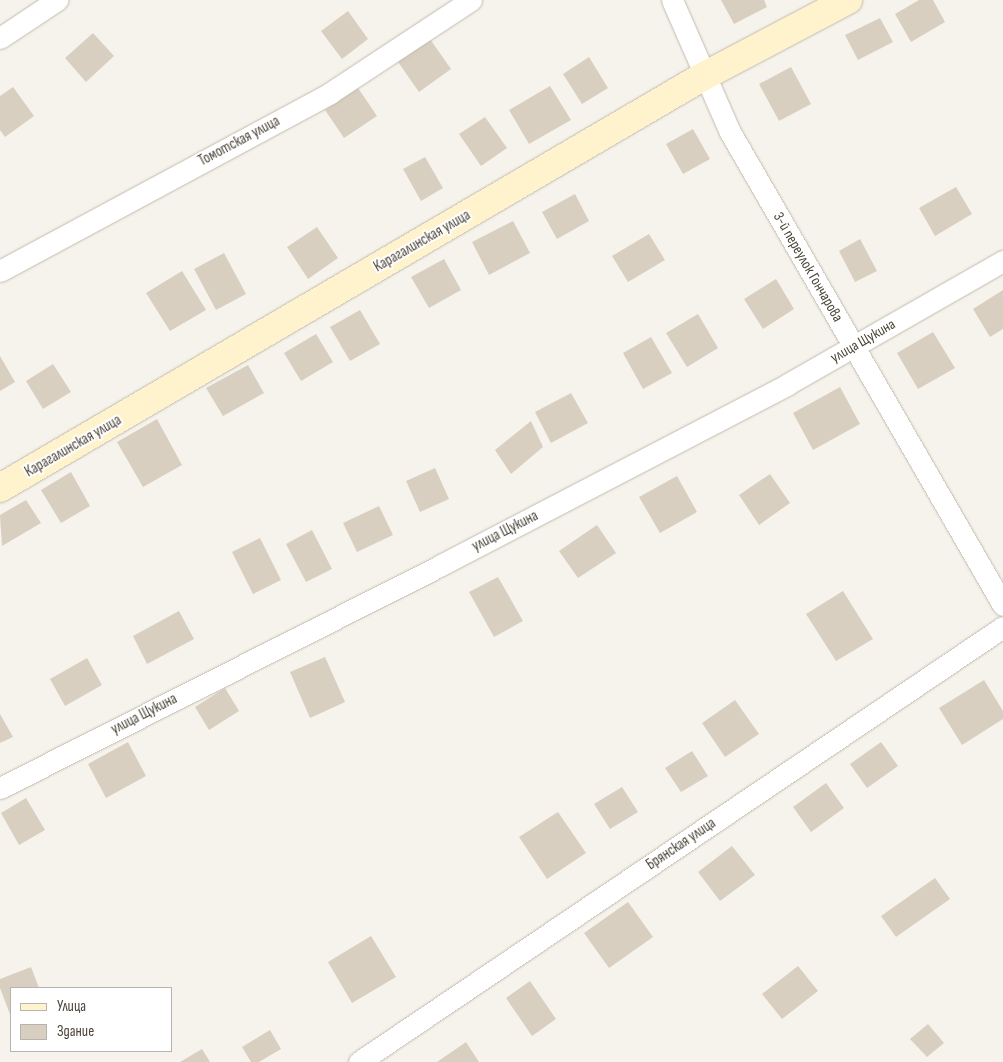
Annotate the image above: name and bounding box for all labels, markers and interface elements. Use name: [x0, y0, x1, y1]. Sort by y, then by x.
street label: Томотская улица: [195, 112, 283, 170]
street label: Карагалинская улица: [371, 206, 473, 276]
street label: 3-й переулок Гончарова: [769, 209, 847, 325]
street label: улица Щукина: [827, 315, 899, 367]
street label: Карагалинская улица: [22, 411, 124, 481]
street label: улица Щукина: [469, 507, 541, 555]
street label: улица Щукина: [108, 690, 180, 738]
street label: Брянская улица: [643, 814, 719, 874]
legend: [10, 987, 172, 1052]
text: Улица: [57, 997, 86, 1016]
text: Здание: [57, 1022, 94, 1041]

